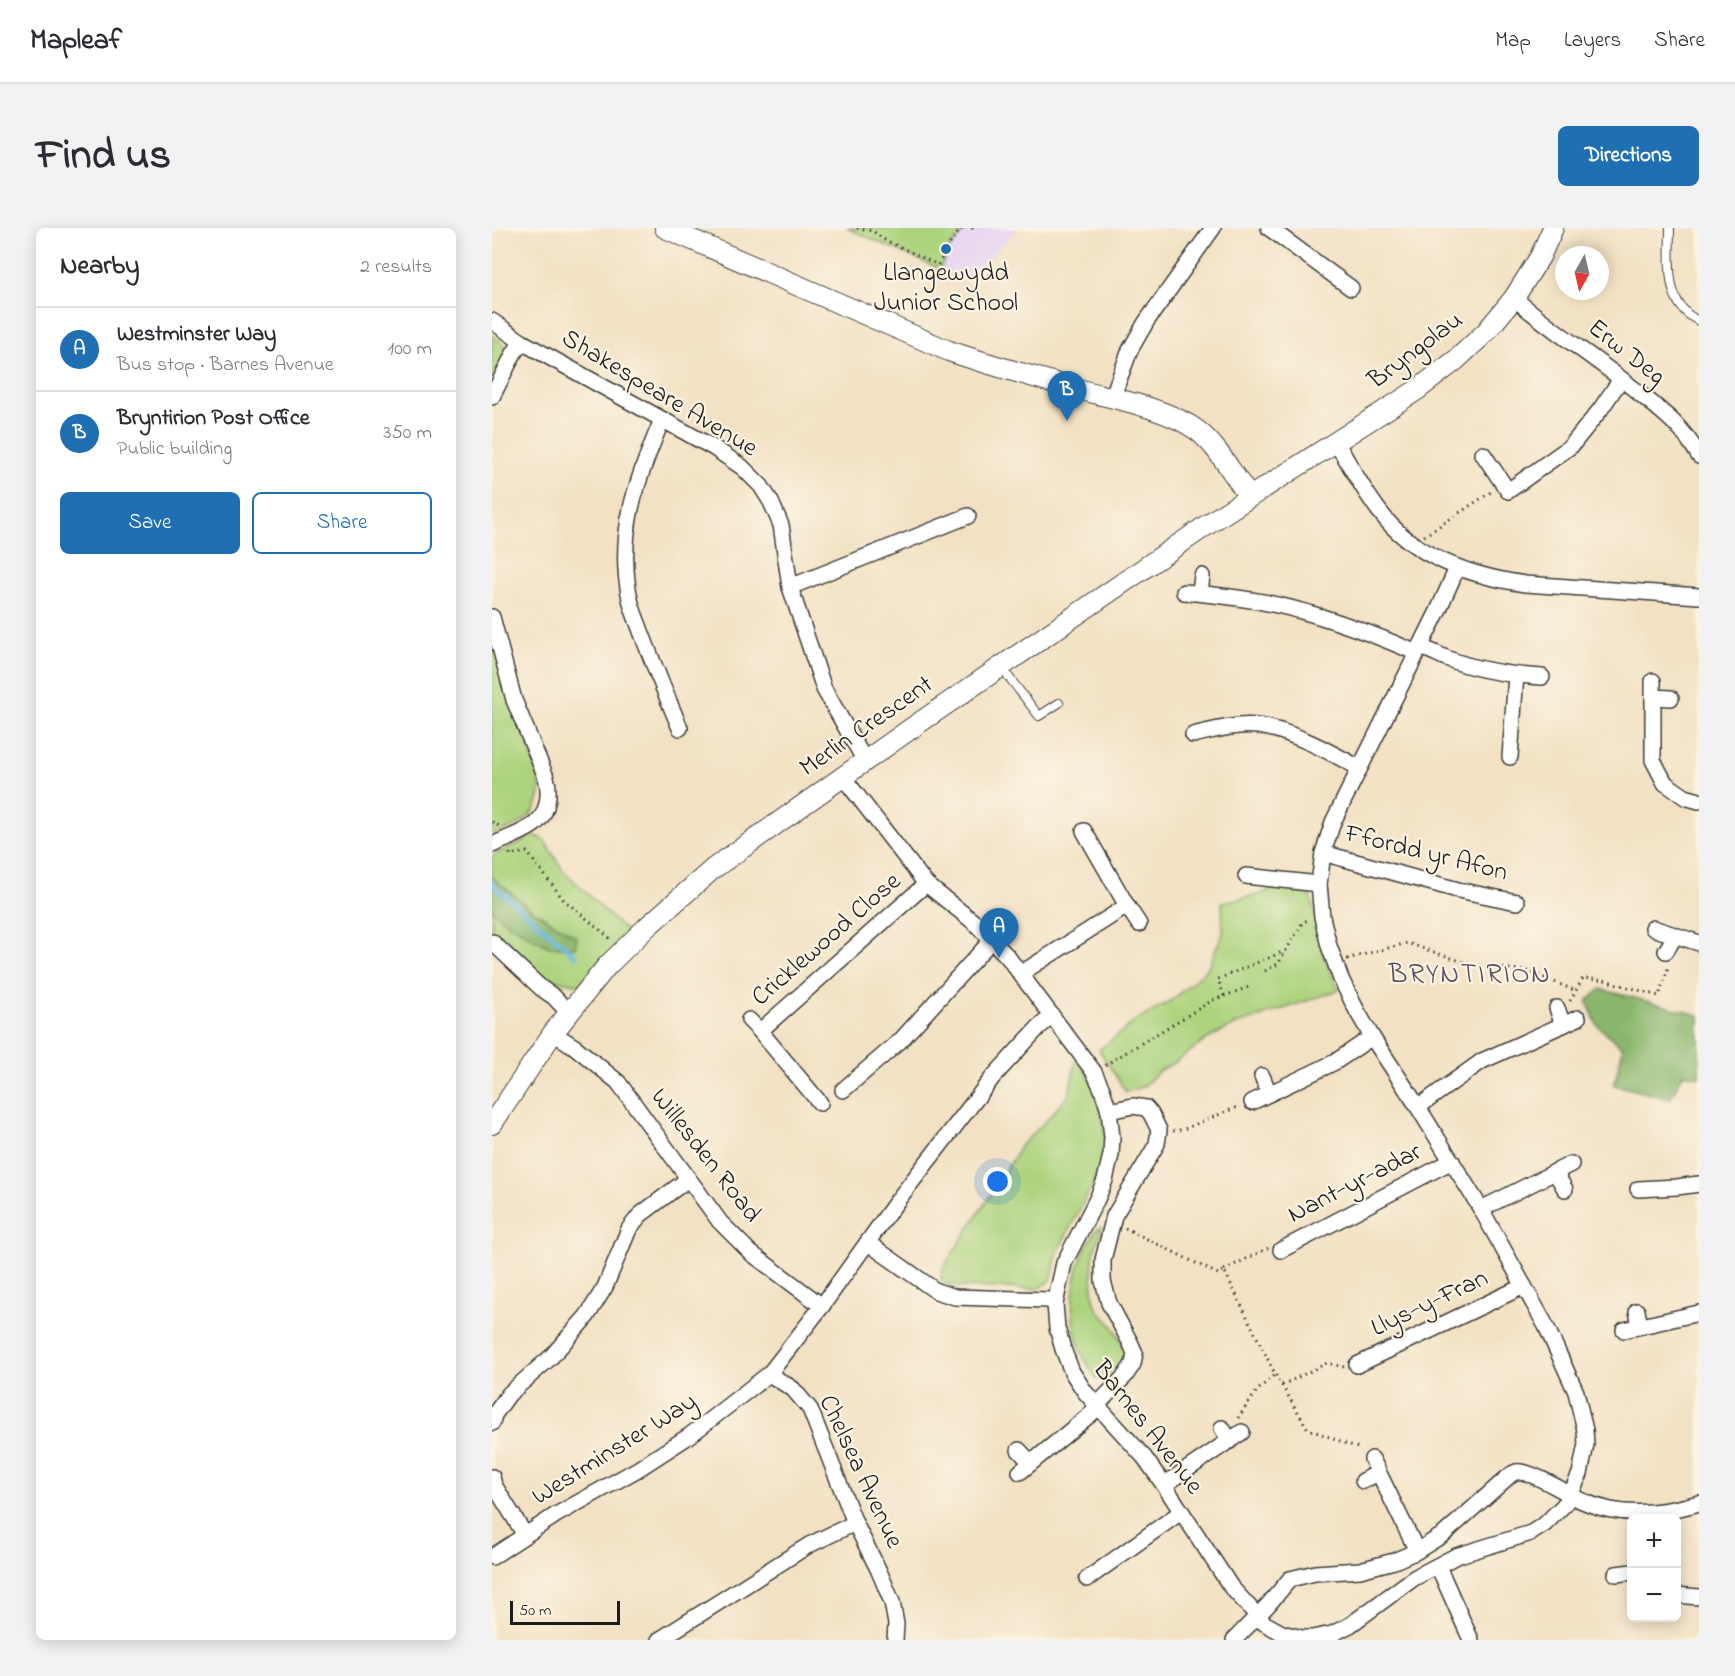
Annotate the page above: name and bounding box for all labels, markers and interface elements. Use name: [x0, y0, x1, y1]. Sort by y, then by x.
text: Mapleaf: [30, 21, 122, 62]
text: Map: [1495, 26, 1531, 56]
text: Layers: [1564, 26, 1621, 56]
text: Share: [1654, 26, 1705, 56]
text: Find us: [36, 126, 171, 187]
button: Directions: [1558, 126, 1699, 186]
marker: Llangewydd Junior School: [939, 242, 953, 256]
north arrow: [1555, 246, 1609, 300]
text: Nearby: [60, 248, 139, 286]
text: 2 results: [360, 253, 432, 282]
place label: Llangewydd Junior School: [874, 255, 1018, 323]
street label: Bryngolau: [1360, 303, 1472, 400]
street label: Erw Deg: [1579, 310, 1673, 396]
text: Westminster Way: [117, 319, 276, 351]
street label: Shakespeare Avenue: [554, 320, 765, 468]
text: A: [73, 335, 86, 364]
text: 100 m: [388, 335, 432, 364]
text: Bus stop · Barnes Avenue: [117, 351, 334, 380]
pin: B: [1048, 372, 1086, 421]
text: Bryntirion Post Office: [117, 403, 310, 435]
text: B: [73, 419, 86, 448]
text: 350 m: [383, 419, 432, 448]
text: Public building: [117, 435, 232, 464]
button: Save: [60, 492, 240, 554]
button: Share: [252, 492, 432, 554]
street label: Merlin Crescent: [792, 667, 942, 787]
street label: Ffordd yr Afon: [1340, 815, 1511, 893]
street label: Cricklewood Close: [744, 864, 911, 1016]
pin: A: [980, 908, 1018, 958]
district label: BRYNTIRION: [1387, 955, 1552, 996]
street label: Willesden Road: [640, 1081, 770, 1232]
street label: Nant-yr-adar: [1281, 1134, 1429, 1234]
your location: [983, 1167, 1012, 1196]
street label: Llys-y-Fran: [1365, 1260, 1495, 1348]
street label: Barnes Avenue: [1082, 1352, 1212, 1504]
street label: Westminster Way: [525, 1384, 705, 1516]
street label: Chelsea Avenue: [808, 1389, 912, 1555]
map controls: [1627, 1514, 1681, 1622]
button: +: [1627, 1514, 1681, 1568]
button: −: [1627, 1568, 1681, 1622]
scale bar: [510, 1598, 620, 1626]
text: 50 m: [519, 1599, 551, 1623]

